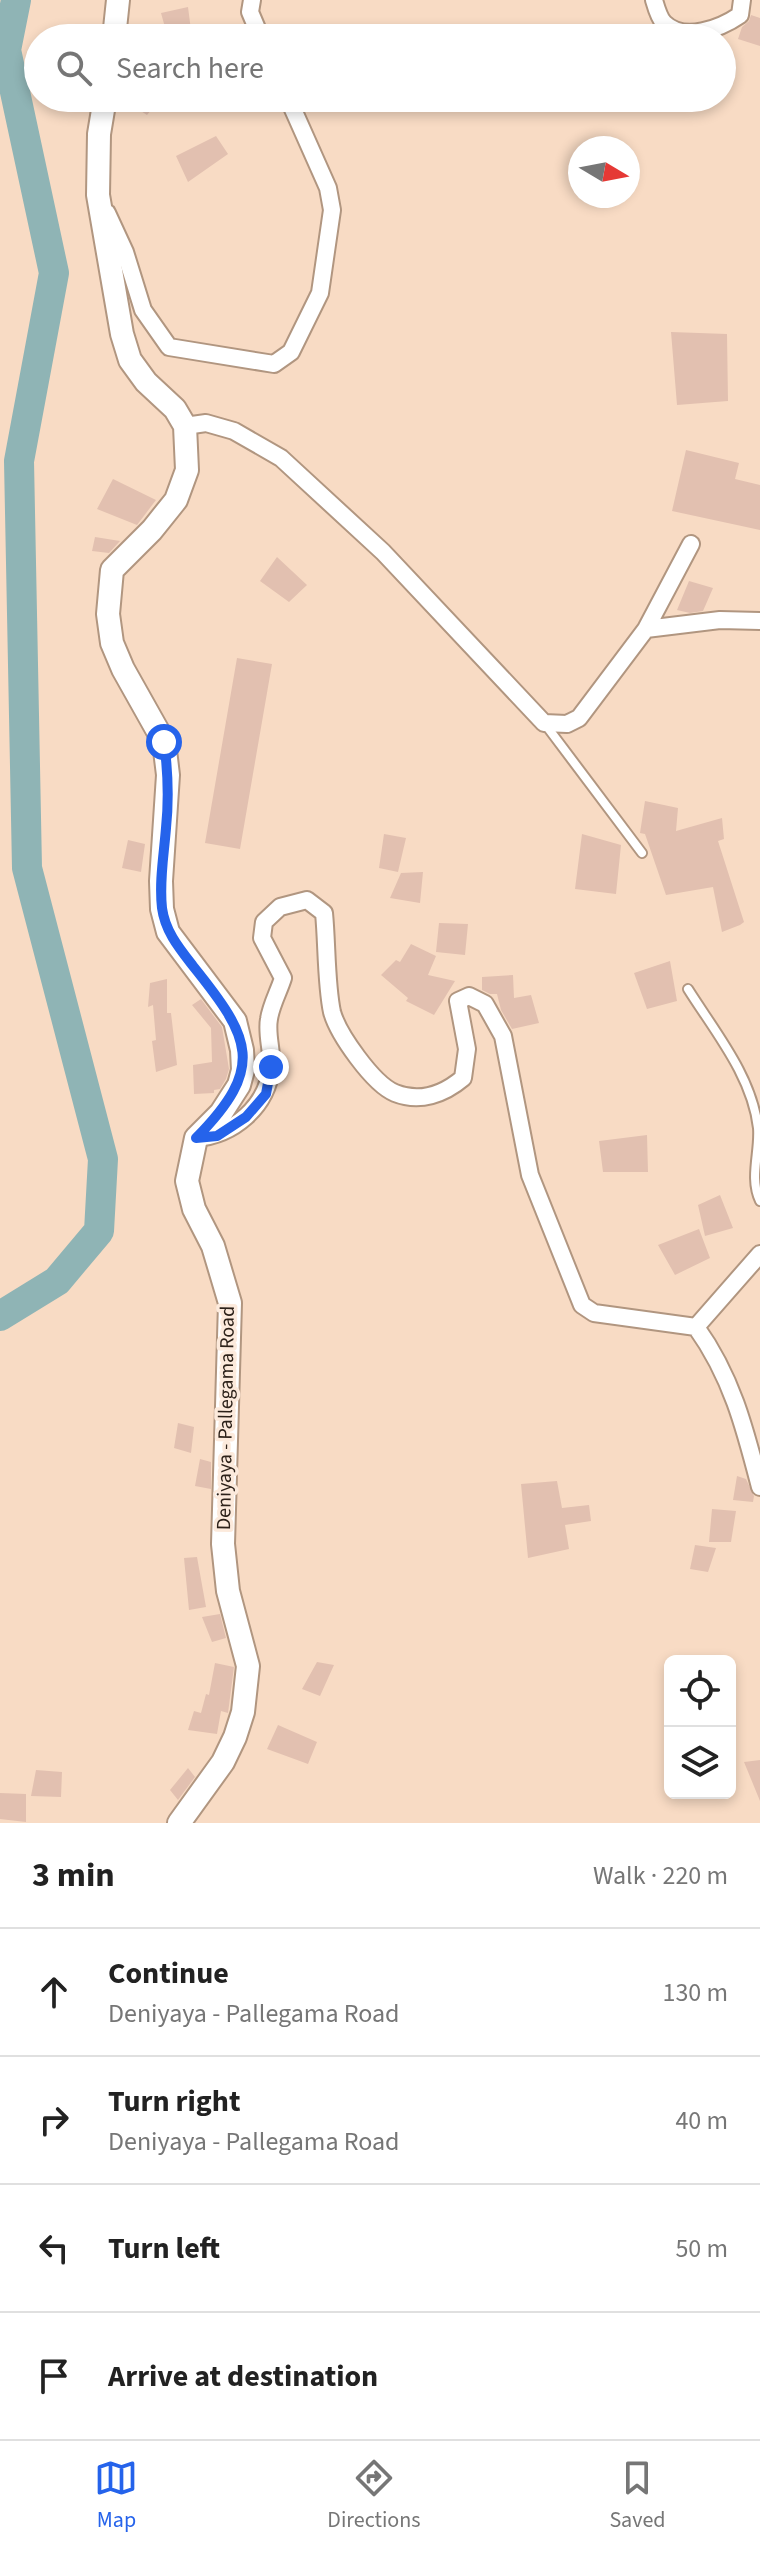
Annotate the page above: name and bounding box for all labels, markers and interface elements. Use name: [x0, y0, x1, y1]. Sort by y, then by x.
search box: [24, 24, 736, 112]
icon: search: [52, 46, 96, 90]
text: Search here: [116, 47, 264, 90]
north arrow: [568, 136, 640, 208]
route start: [146, 724, 182, 760]
route end: [253, 1049, 289, 1085]
street label: Deniyaya - Pallegama Road: [210, 1306, 242, 1530]
map controls: [664, 1655, 736, 1799]
button: locate: [664, 1655, 736, 1727]
button: layers: [664, 1727, 736, 1799]
text: 3 min: [32, 1851, 115, 1900]
text: Walk · 220 m: [593, 1857, 728, 1894]
text: Continue: [108, 1952, 229, 1995]
icon: ahead: [32, 1970, 76, 2014]
text: 130 m: [662, 1974, 728, 2011]
text: Deniyaya - Pallegama Road: [108, 1995, 400, 2032]
text: Turn right: [108, 2080, 240, 2123]
icon: right: [32, 2098, 76, 2142]
text: 40 m: [675, 2102, 728, 2139]
text: Deniyaya - Pallegama Road: [108, 2123, 400, 2160]
icon: left: [32, 2226, 76, 2270]
text: Turn left: [108, 2227, 220, 2270]
text: 50 m: [675, 2230, 728, 2267]
icon: arrive: [32, 2354, 76, 2398]
text: Arrive at destination: [108, 2355, 378, 2398]
tab: Map: [94, 2456, 138, 2536]
tab: Directions: [327, 2456, 420, 2536]
tab: Saved: [609, 2456, 666, 2536]

